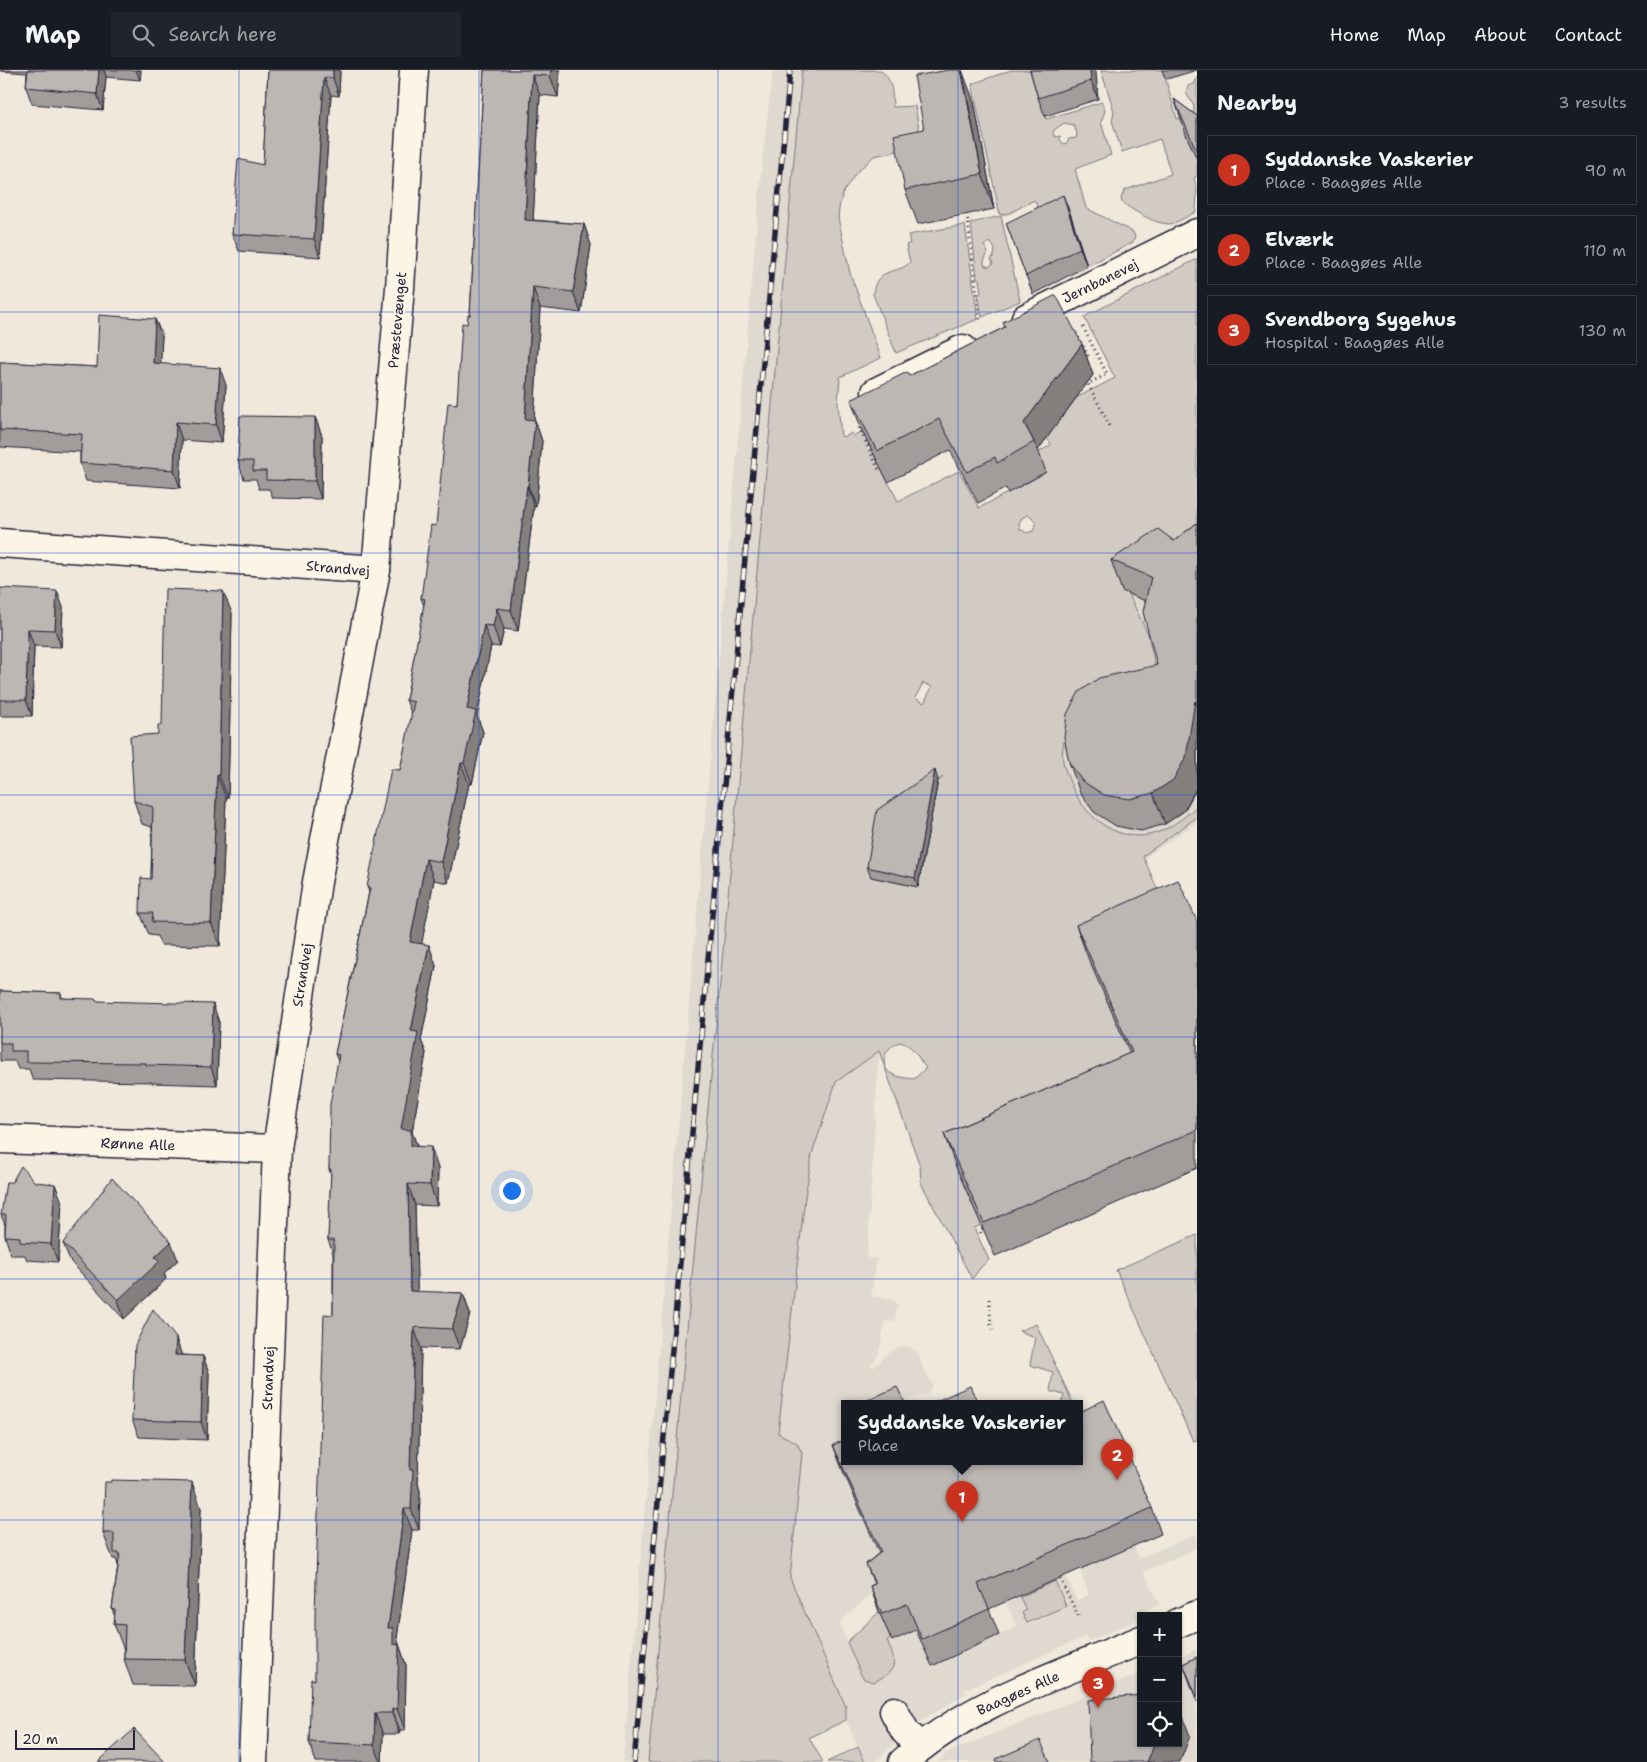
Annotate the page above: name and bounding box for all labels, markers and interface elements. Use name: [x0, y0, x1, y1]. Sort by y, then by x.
search box: [111, 12, 461, 57]
text: Map: [25, 19, 81, 51]
icon: search: [129, 21, 157, 49]
text: Search here: [169, 22, 277, 47]
text: Home: [1330, 23, 1379, 47]
text: Map: [1407, 23, 1446, 47]
text: About: [1474, 23, 1527, 47]
text: Contact: [1555, 23, 1622, 47]
text: Nearby: [1217, 89, 1297, 117]
text: 3 results: [1558, 92, 1627, 113]
text: Syddanske Vaskerier: [1265, 147, 1473, 172]
text: 1: [1230, 160, 1238, 181]
text: 90 m: [1585, 160, 1626, 181]
text: Place · Baagøes Alle: [1265, 172, 1422, 193]
text: Elværk: [1265, 227, 1334, 252]
text: 2: [1228, 240, 1240, 261]
text: 110 m: [1583, 240, 1626, 261]
text: Place · Baagøes Alle: [1265, 252, 1422, 273]
street label: Jernbanevej: [1059, 255, 1141, 307]
street label: Præstevænget: [384, 271, 410, 369]
text: Svendborg Sygehus: [1265, 307, 1456, 332]
text: 3: [1228, 320, 1240, 341]
text: 130 m: [1579, 320, 1626, 341]
text: Hospital · Baagøes Alle: [1265, 332, 1445, 353]
street label: Strandvej: [305, 556, 371, 580]
street label: Strandvej: [288, 942, 316, 1008]
street label: Rønne Alle: [100, 1134, 176, 1154]
your location: [499, 1178, 525, 1204]
street label: Strandvej: [258, 1346, 278, 1410]
popup: [841, 1400, 1083, 1465]
text: Syddanske Vaskerier: [858, 1410, 1066, 1435]
text: Place: [858, 1435, 899, 1456]
pin: 2: [1101, 1439, 1133, 1480]
pin: 1: [946, 1481, 978, 1522]
map controls: [1137, 1612, 1182, 1747]
button: +: [1137, 1612, 1182, 1657]
button: −: [1137, 1657, 1182, 1702]
street label: Baagøes Alle: [974, 1667, 1062, 1719]
pin: 3: [1082, 1667, 1114, 1708]
button: locate: [1137, 1702, 1182, 1747]
scale bar: [15, 1727, 135, 1750]
text: 20 m: [22, 1730, 58, 1748]

